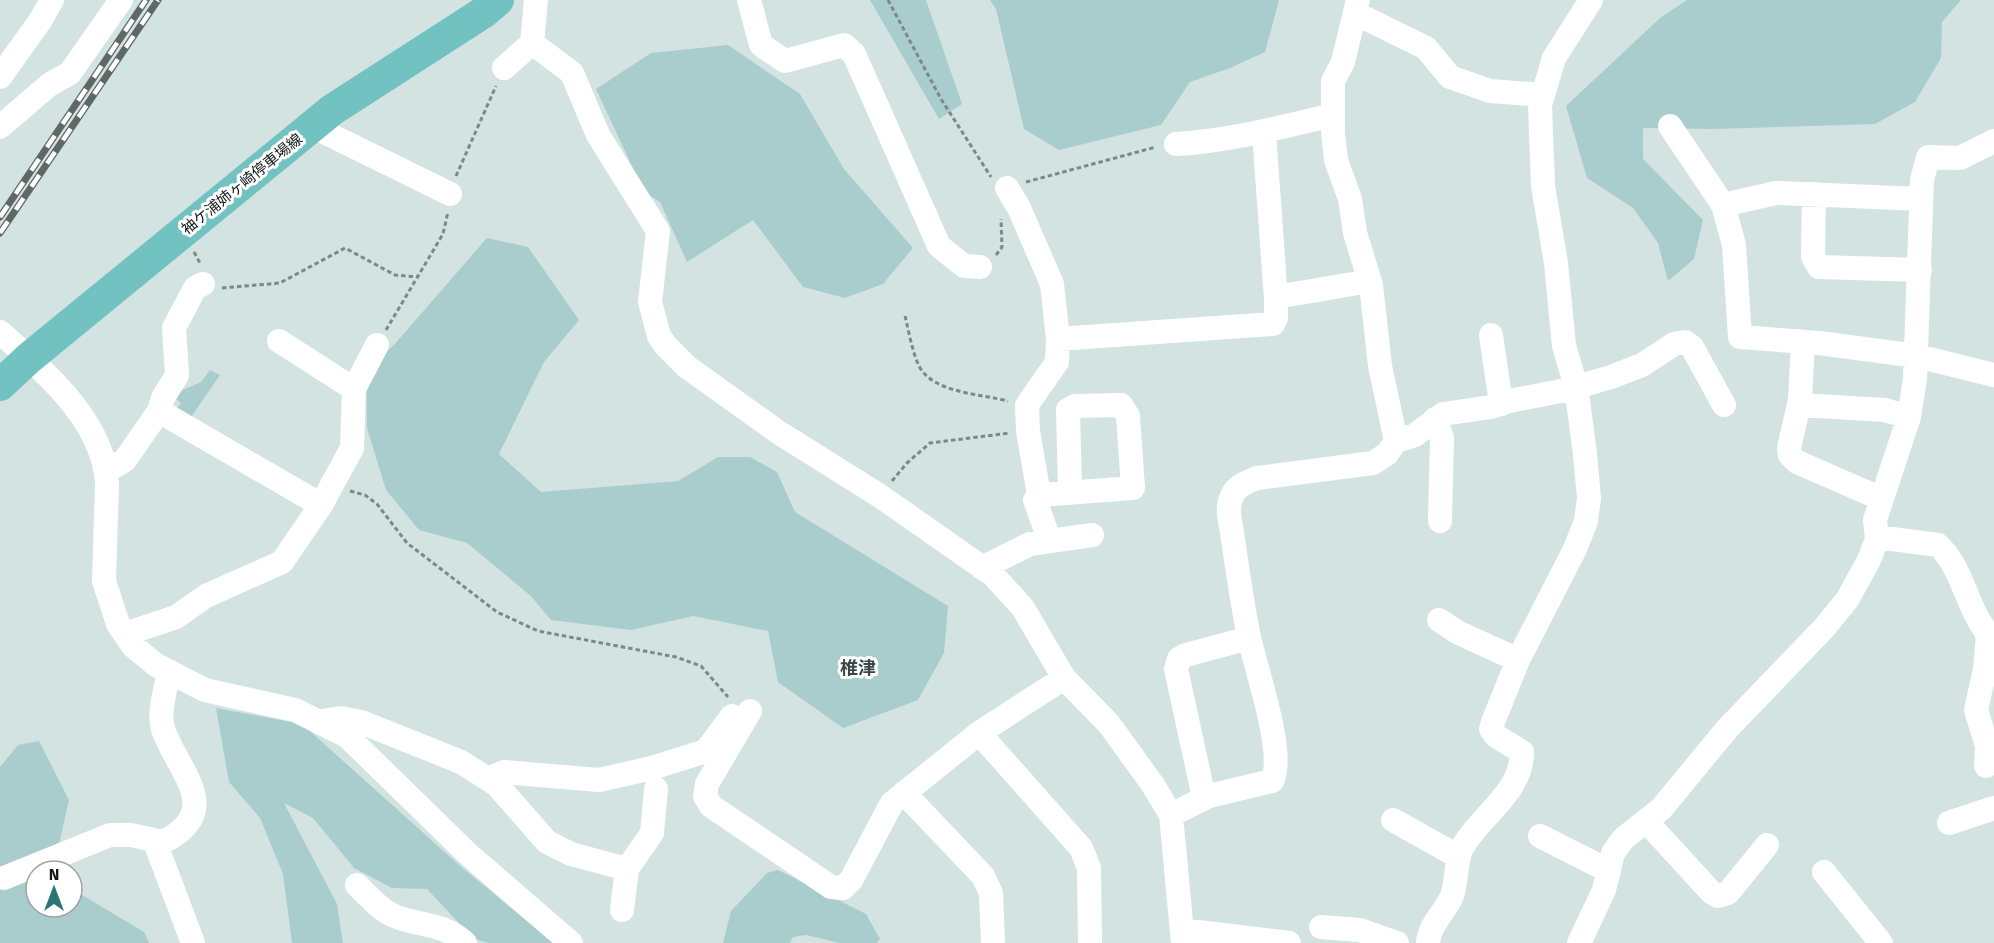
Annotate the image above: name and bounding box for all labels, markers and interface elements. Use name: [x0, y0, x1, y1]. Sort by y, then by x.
street label: 袖ケ浦姉ヶ崎停車場線: [178, 130, 306, 238]
district label: 椎津: [840, 657, 876, 679]
north arrow: [24, 859, 84, 919]
text: N: [49, 865, 59, 884]

